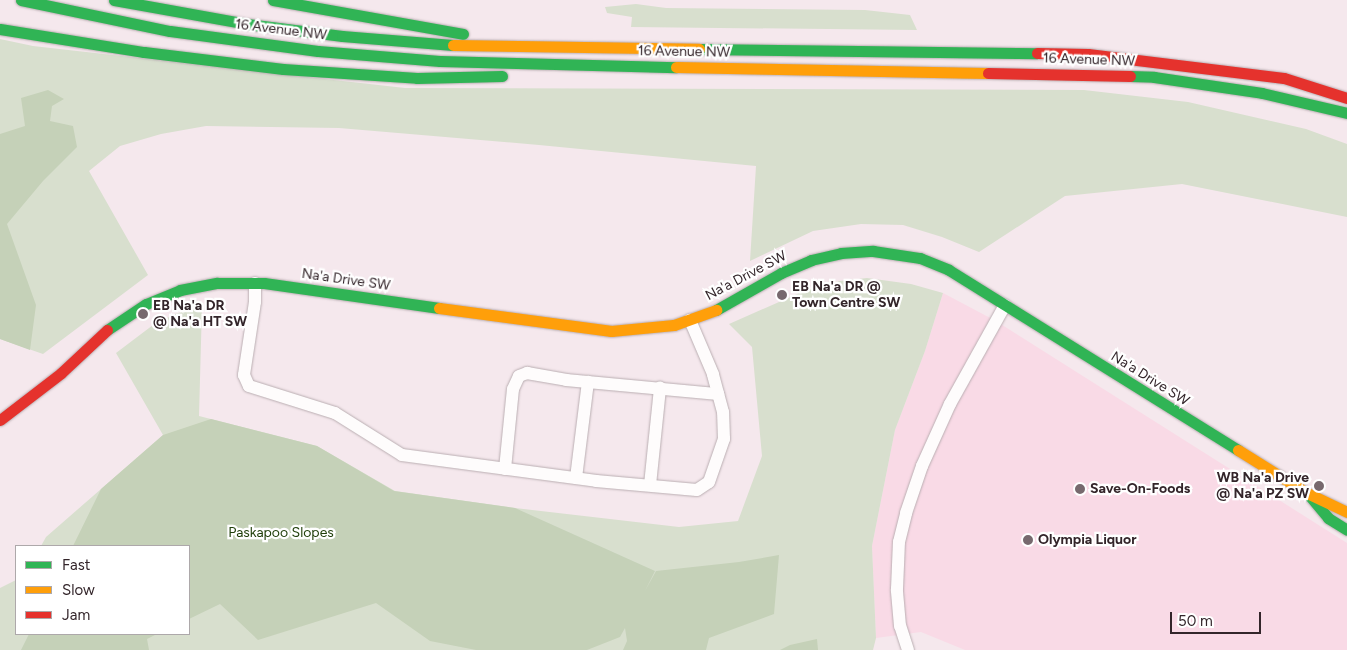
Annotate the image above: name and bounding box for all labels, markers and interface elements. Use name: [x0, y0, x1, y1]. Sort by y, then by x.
street label: 16 Avenue NW: [234, 16, 328, 44]
street label: 16 Avenue NW: [638, 43, 730, 61]
street label: 16 Avenue NW: [1043, 50, 1135, 70]
street label: Na'a Drive SW: [703, 248, 789, 304]
street label: Na'a Drive SW: [301, 265, 391, 295]
place label: EB Na'a DR @ Town Centre SW: [792, 279, 900, 312]
marker: EB Na'a DR @ Town Centre SW: [776, 289, 788, 301]
place label: EB Na'a DR @ Na'a HT SW: [153, 298, 247, 331]
marker: EB Na'a DR @ Na'a HT SW: [137, 308, 149, 320]
street label: Na'a Drive SW: [1108, 348, 1192, 410]
place label: WB Na'a Drive @ Na'a PZ SW: [1216, 470, 1309, 502]
marker: WB Na'a Drive @ Na'a PZ SW: [1313, 480, 1325, 492]
place label: Save-On-Foods: [1090, 481, 1190, 497]
marker: Save-On-Foods: [1074, 483, 1086, 495]
park label: Paskapoo Slopes: [228, 525, 334, 541]
place label: Olympia Liquor: [1038, 532, 1136, 548]
marker: Olympia Liquor: [1022, 534, 1034, 546]
legend: [15, 545, 190, 635]
text: Fast: [62, 556, 90, 574]
text: Slow: [62, 581, 95, 599]
scale bar: [1172, 602, 1263, 634]
text: Jam: [62, 606, 90, 624]
text: 50 m: [1178, 612, 1213, 630]

